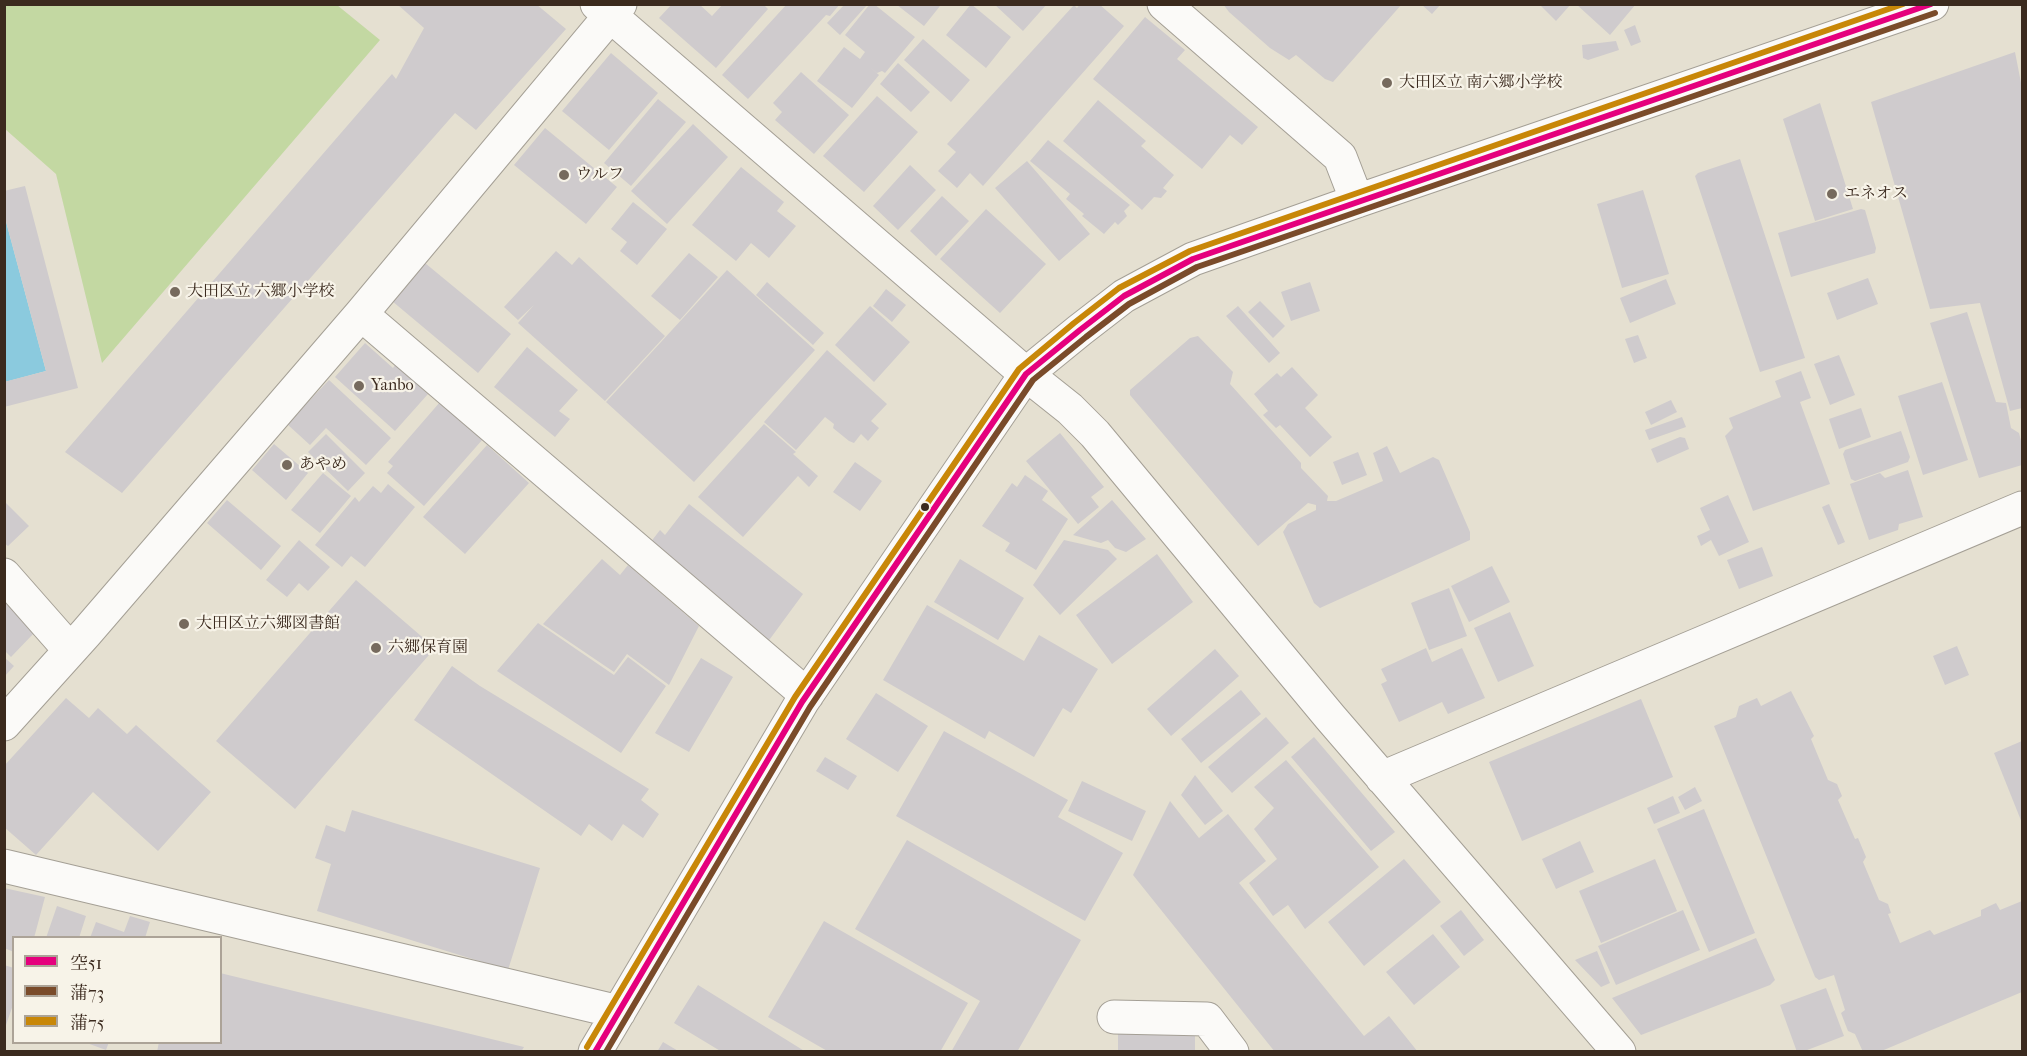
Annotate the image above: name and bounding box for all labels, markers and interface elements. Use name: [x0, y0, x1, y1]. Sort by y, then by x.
place label: 大田区立 南六郷小学校: [1399, 73, 1562, 93]
marker: 大田区立 南六郷小学校: [1380, 76, 1394, 90]
place label: ウルフ: [576, 165, 624, 185]
marker: ウルフ: [557, 168, 571, 182]
place label: エネオス: [1844, 184, 1908, 204]
marker: エネオス: [1825, 187, 1839, 201]
place label: 大田区立 六郷小学校: [187, 282, 334, 302]
marker: 大田区立 六郷小学校: [168, 285, 182, 299]
place label: Yanbo: [371, 376, 414, 396]
marker: Yanbo: [352, 379, 366, 393]
place label: あやめ: [299, 455, 347, 475]
marker: あやめ: [280, 458, 294, 472]
unlabelled marker: [919, 501, 931, 513]
place label: 大田区立六郷図書館: [196, 614, 340, 634]
marker: 大田区立六郷図書館: [177, 617, 191, 631]
place label: 六郷保育園: [388, 638, 468, 658]
marker: 六郷保育園: [369, 641, 383, 655]
legend: [12, 936, 222, 1044]
text: 空51: [70, 953, 102, 974]
text: 蒲73: [70, 983, 104, 1004]
text: 蒲75: [70, 1013, 104, 1034]

